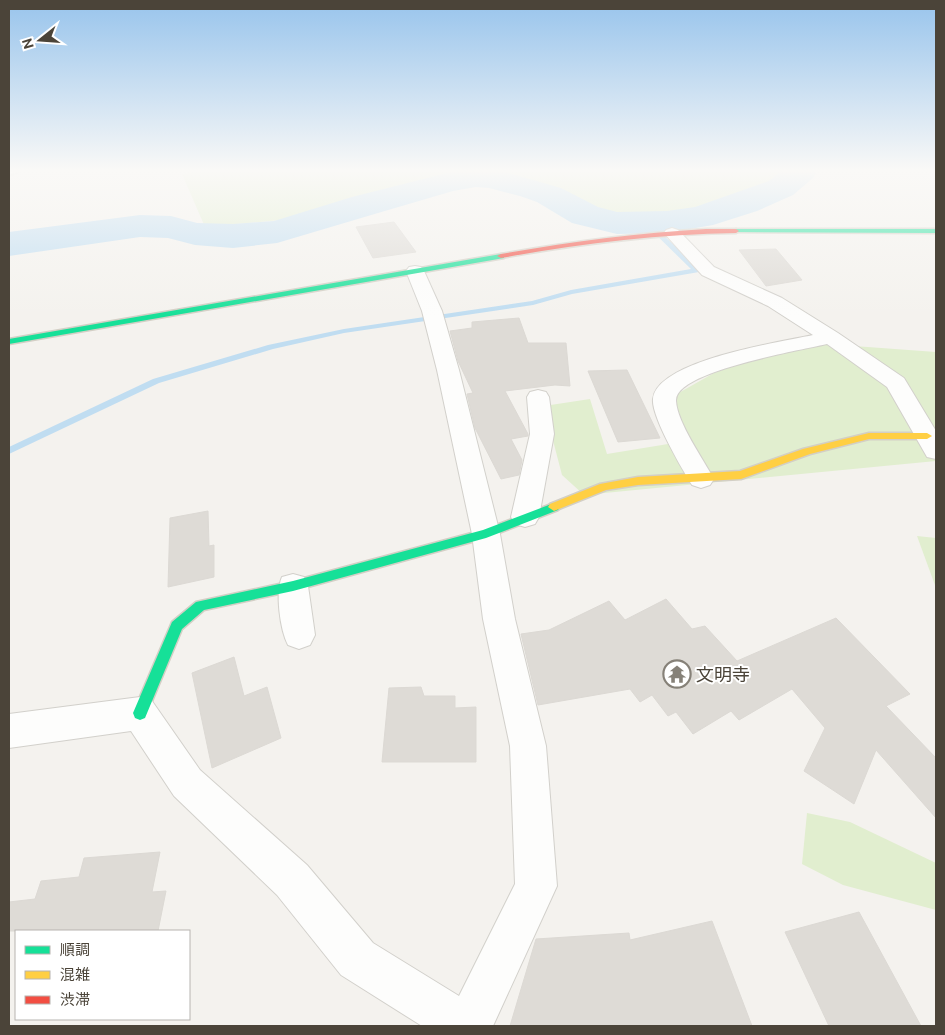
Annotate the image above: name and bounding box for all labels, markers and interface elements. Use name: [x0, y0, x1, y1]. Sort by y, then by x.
north arrow: [15, 15, 65, 65]
text: N: [18, 36, 37, 51]
temple icon: 文明寺: [662, 659, 692, 689]
place label: 文明寺: [696, 664, 750, 684]
legend: [15, 930, 190, 1020]
text: 順調: [60, 941, 90, 958]
text: 混雑: [60, 966, 90, 983]
text: 渋滞: [60, 991, 90, 1008]

